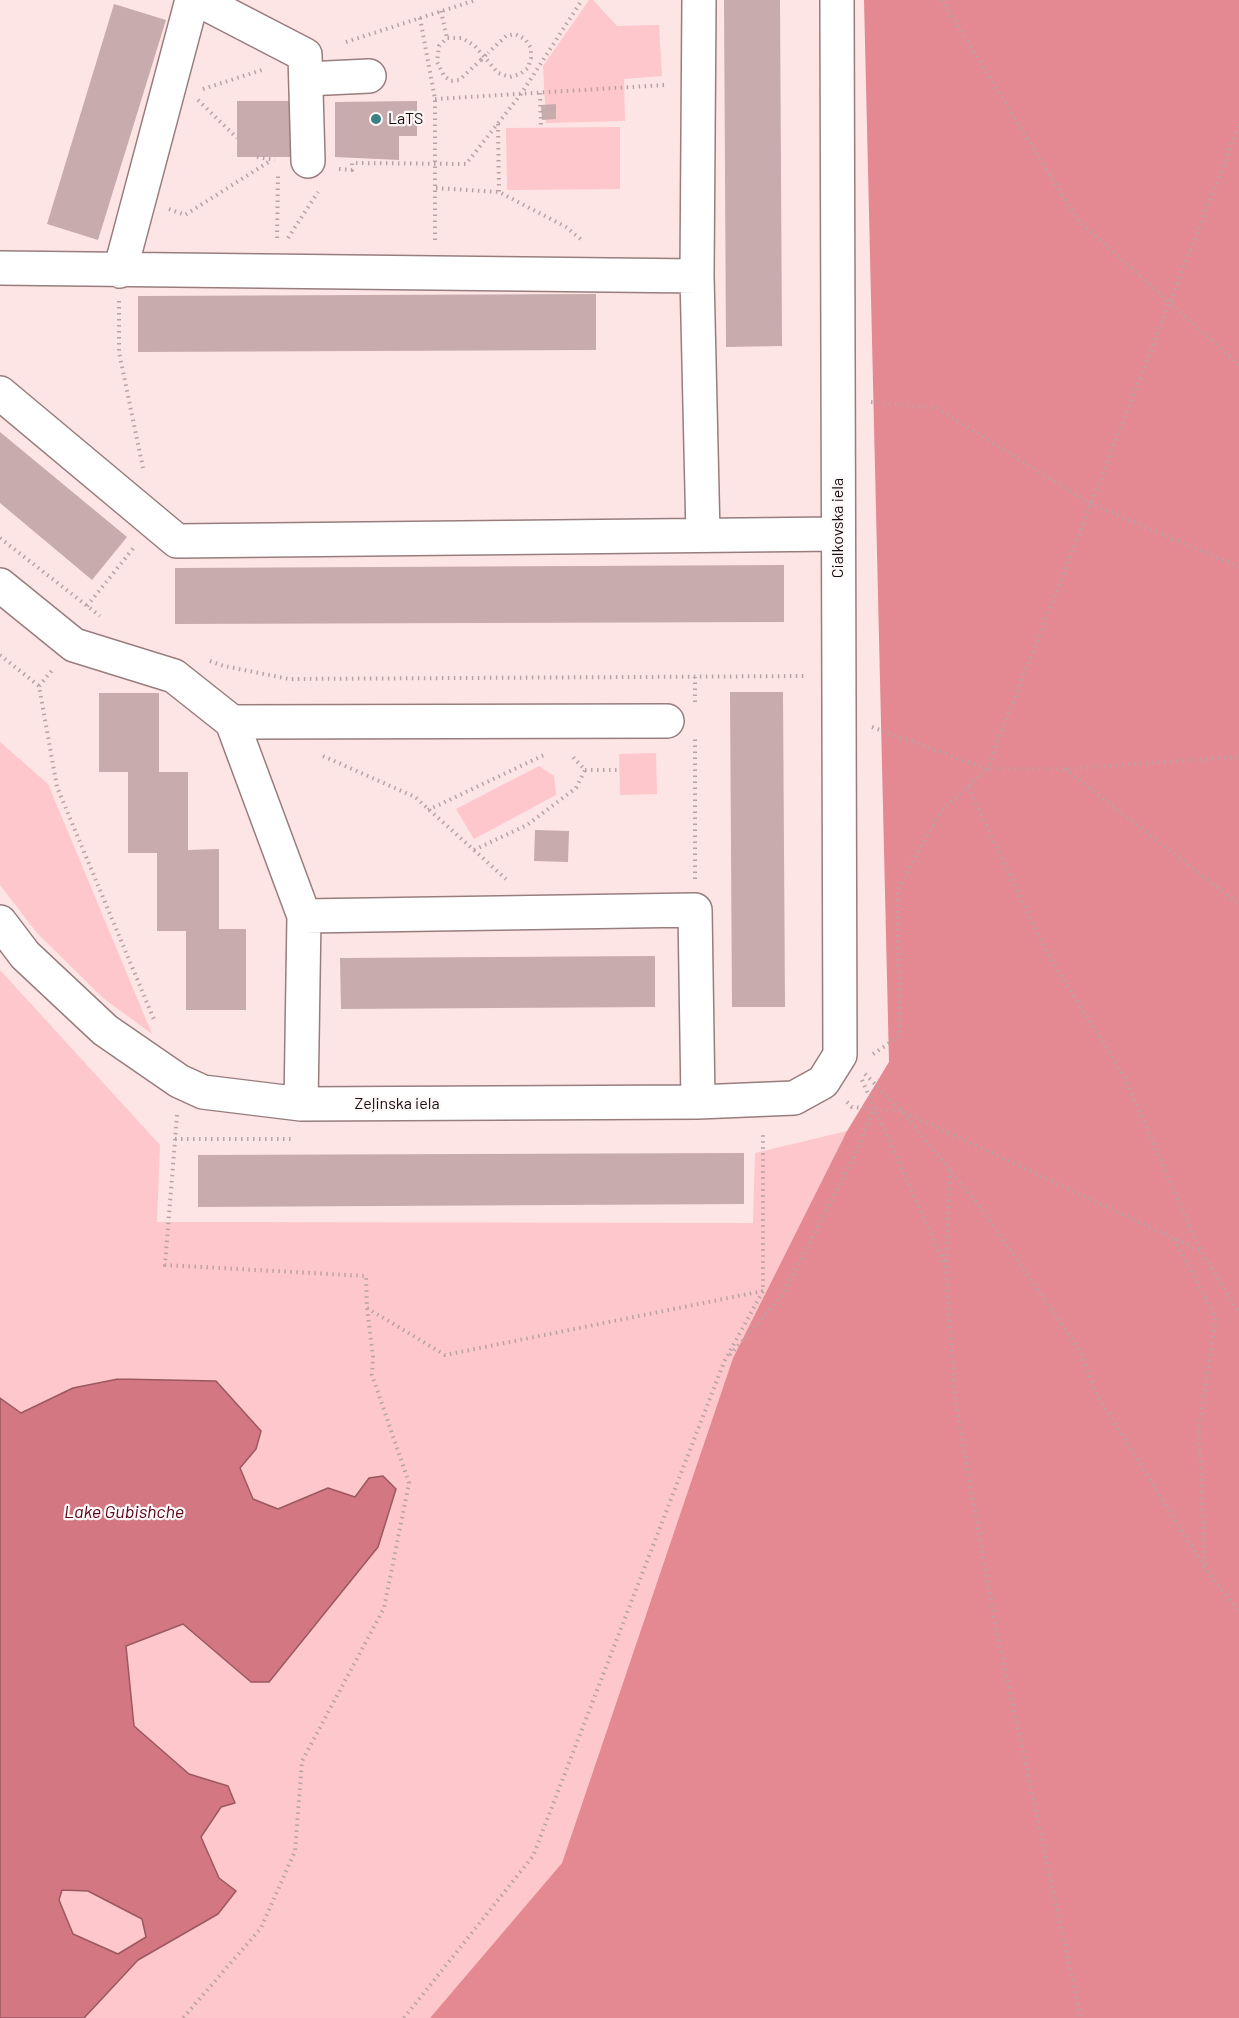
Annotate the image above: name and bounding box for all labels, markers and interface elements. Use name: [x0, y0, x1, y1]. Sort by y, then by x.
place label: LaTS: [388, 109, 423, 129]
marker: LaTS: [369, 112, 383, 126]
street label: Cialkovska iela: [828, 478, 848, 578]
street label: Zeļinska iela: [354, 1094, 440, 1114]
water label: Lake Gubishche: [64, 1501, 184, 1523]

